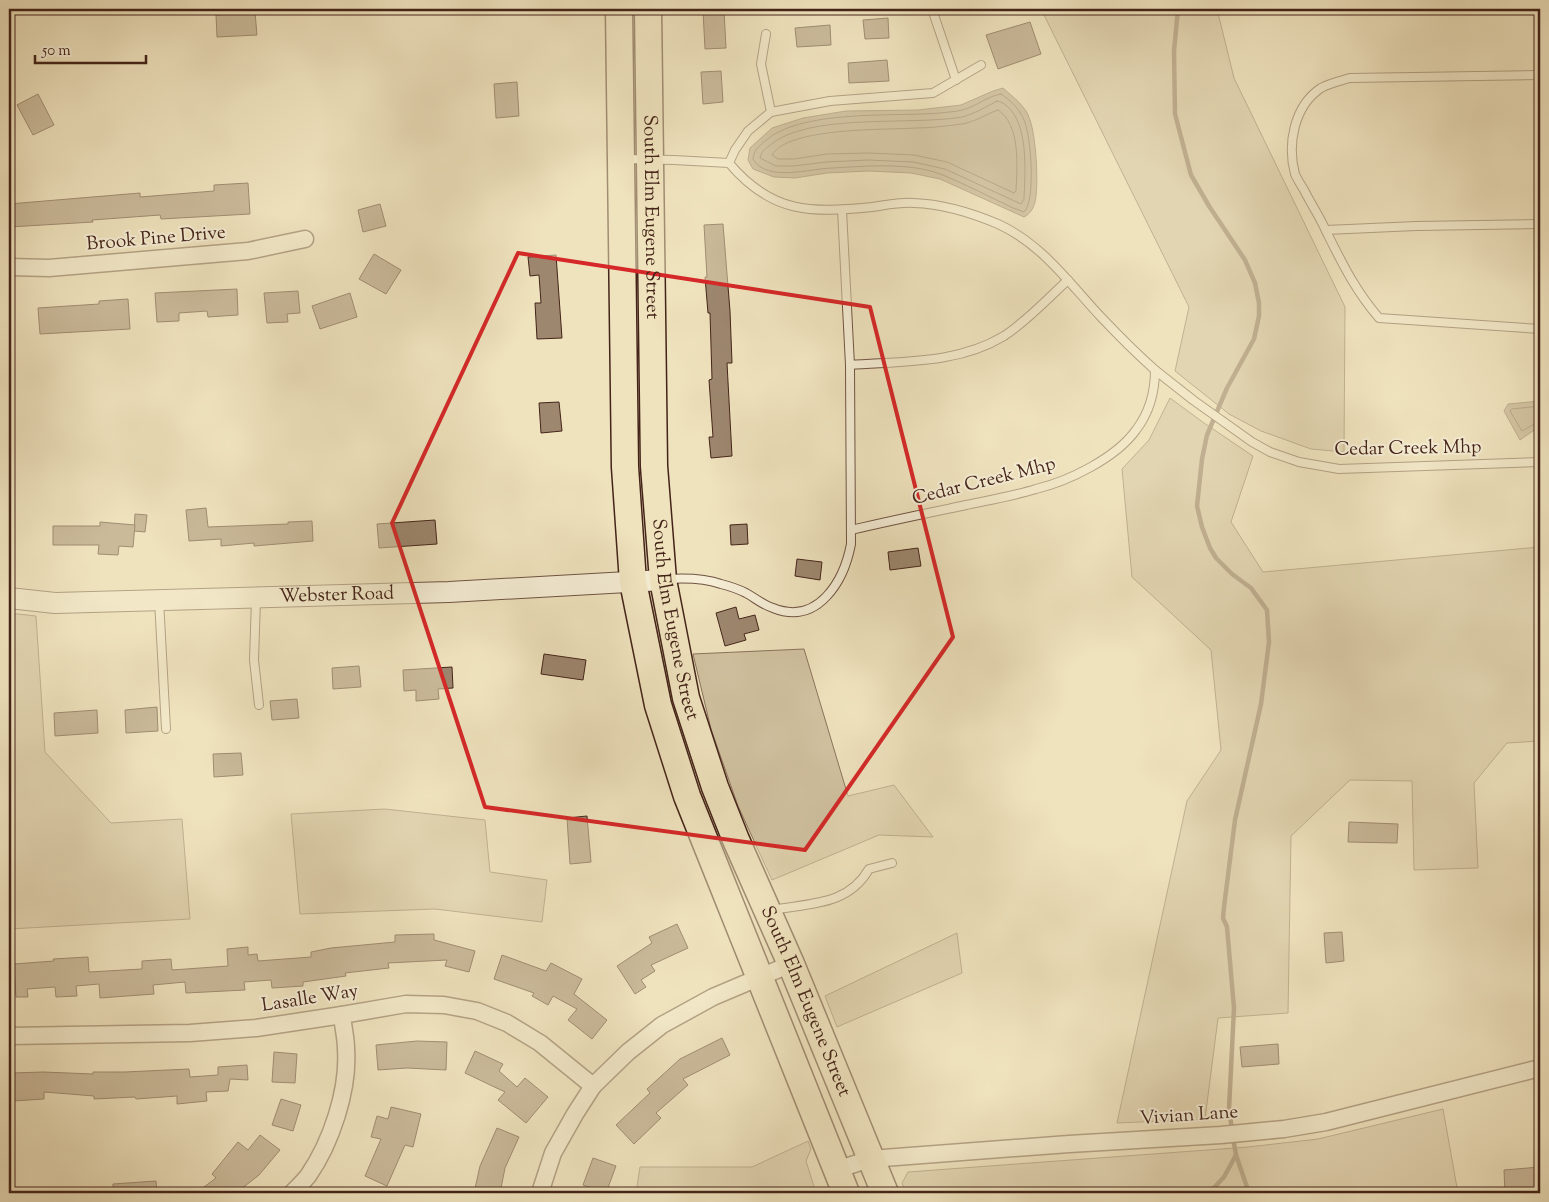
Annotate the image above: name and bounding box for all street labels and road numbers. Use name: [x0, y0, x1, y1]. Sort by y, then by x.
street label: South Elm Eugene Street: [636, 115, 666, 320]
street label: Brook Pine Drive: [85, 219, 227, 259]
street label: Cedar Creek Mhp: [1334, 434, 1482, 464]
street label: Cedar Creek Mhp: [909, 451, 1059, 513]
street label: South Elm Eugene Street: [645, 517, 706, 724]
street label: Webster Road: [279, 580, 395, 610]
street label: South Elm Eugene Street: [753, 902, 858, 1101]
street label: Lasalle Way: [260, 978, 361, 1020]
street label: Vivian Lane: [1139, 1099, 1239, 1133]

